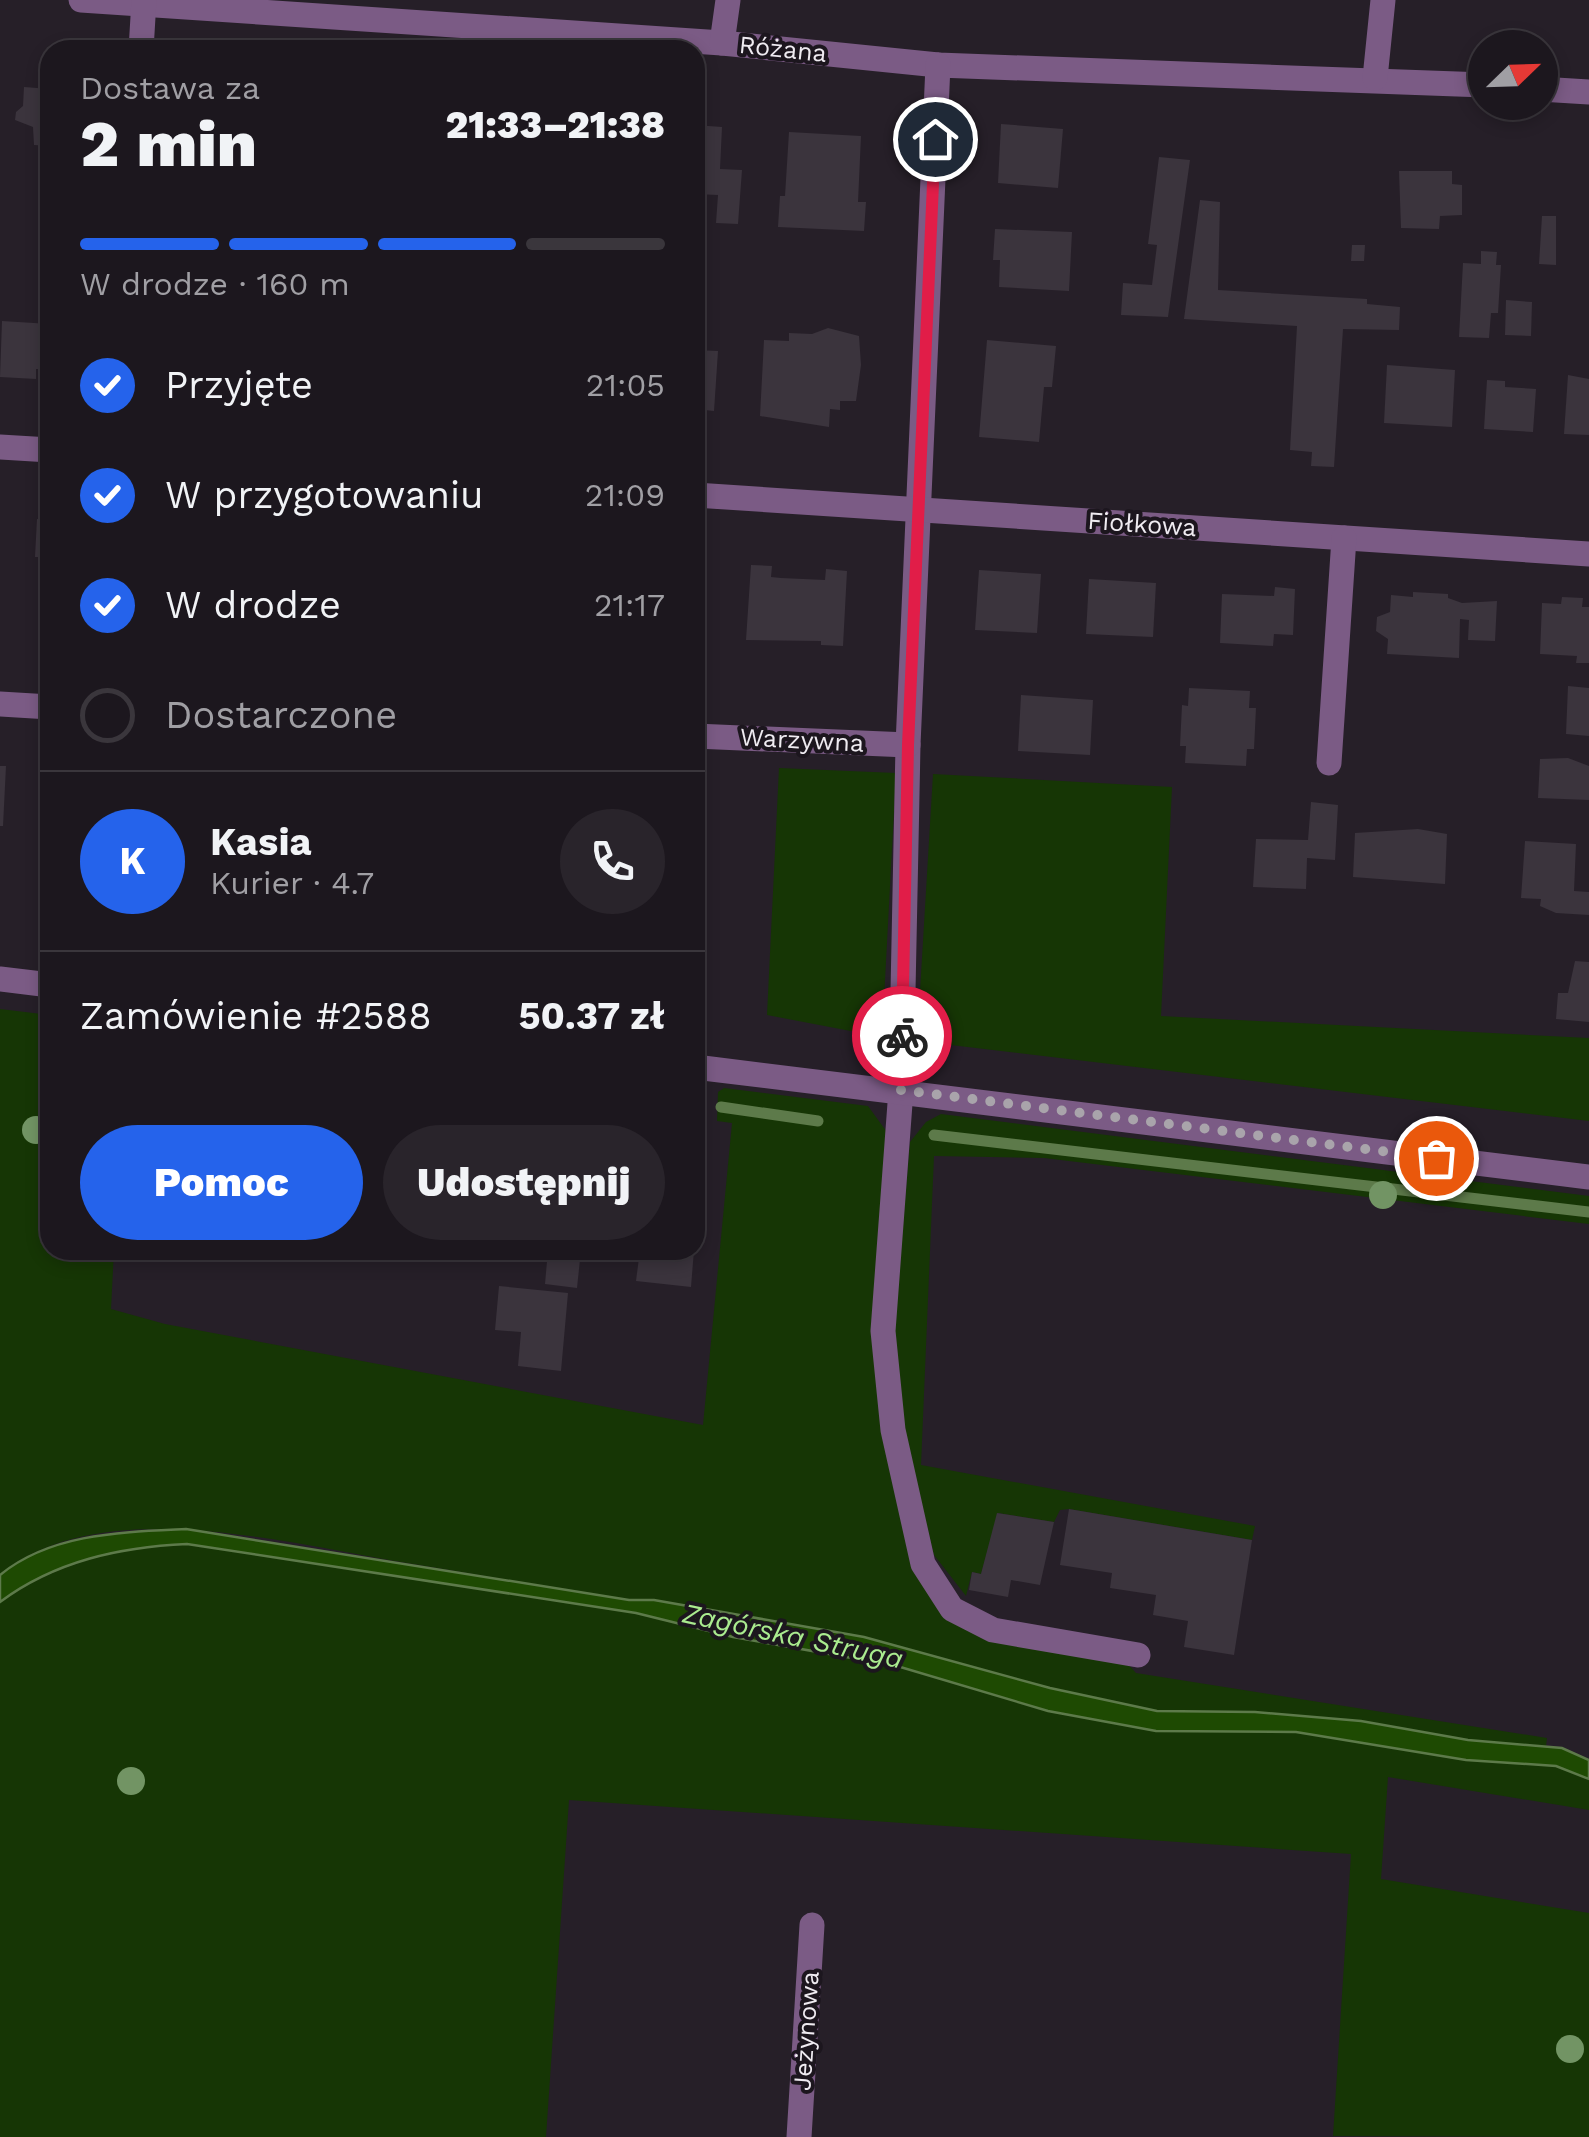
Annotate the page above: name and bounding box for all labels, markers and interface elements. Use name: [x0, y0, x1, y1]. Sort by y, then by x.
street label: Różana: [738, 30, 828, 68]
north arrow: [1468, 30, 1558, 120]
map controls: [1468, 30, 1558, 120]
text: Dostawa za: [80, 69, 260, 107]
pin: [893, 97, 978, 182]
text: 21:33–21:38: [445, 103, 665, 147]
text: 2 min: [80, 106, 257, 182]
icon: home: [908, 112, 963, 167]
text: W drodze · 160 m: [80, 265, 350, 303]
icon: check: [80, 358, 135, 413]
text: Przyjęte: [165, 363, 313, 407]
text: 21:05: [586, 366, 665, 404]
icon: check: [80, 468, 135, 523]
text: W przygotowaniu: [165, 473, 484, 517]
text: 21:09: [585, 476, 665, 514]
street label: Fiołkowa: [1086, 506, 1198, 542]
icon: check: [80, 578, 135, 633]
text: W drodze: [165, 583, 341, 627]
text: 21:17: [594, 586, 665, 624]
text: Dostarczone: [165, 693, 397, 737]
street label: Warzywna: [739, 722, 865, 758]
button: phone: [560, 809, 665, 914]
text: Kasia: [210, 820, 311, 864]
text: K: [119, 839, 146, 883]
text: Kurier · 4.7: [210, 864, 374, 902]
courier: [852, 986, 952, 1086]
text: Zamówienie #2588: [80, 994, 432, 1038]
text: 50.37 zł: [518, 994, 665, 1038]
icon: bike: [875, 1009, 930, 1064]
pin: [1394, 1116, 1479, 1201]
button: Pomoc: [80, 1125, 363, 1240]
button: Udostępnij: [383, 1125, 665, 1240]
icon: bag: [1409, 1131, 1464, 1186]
water label: Zagórska Struga: [679, 1596, 906, 1675]
street label: Jeżynowa: [787, 1970, 825, 2092]

